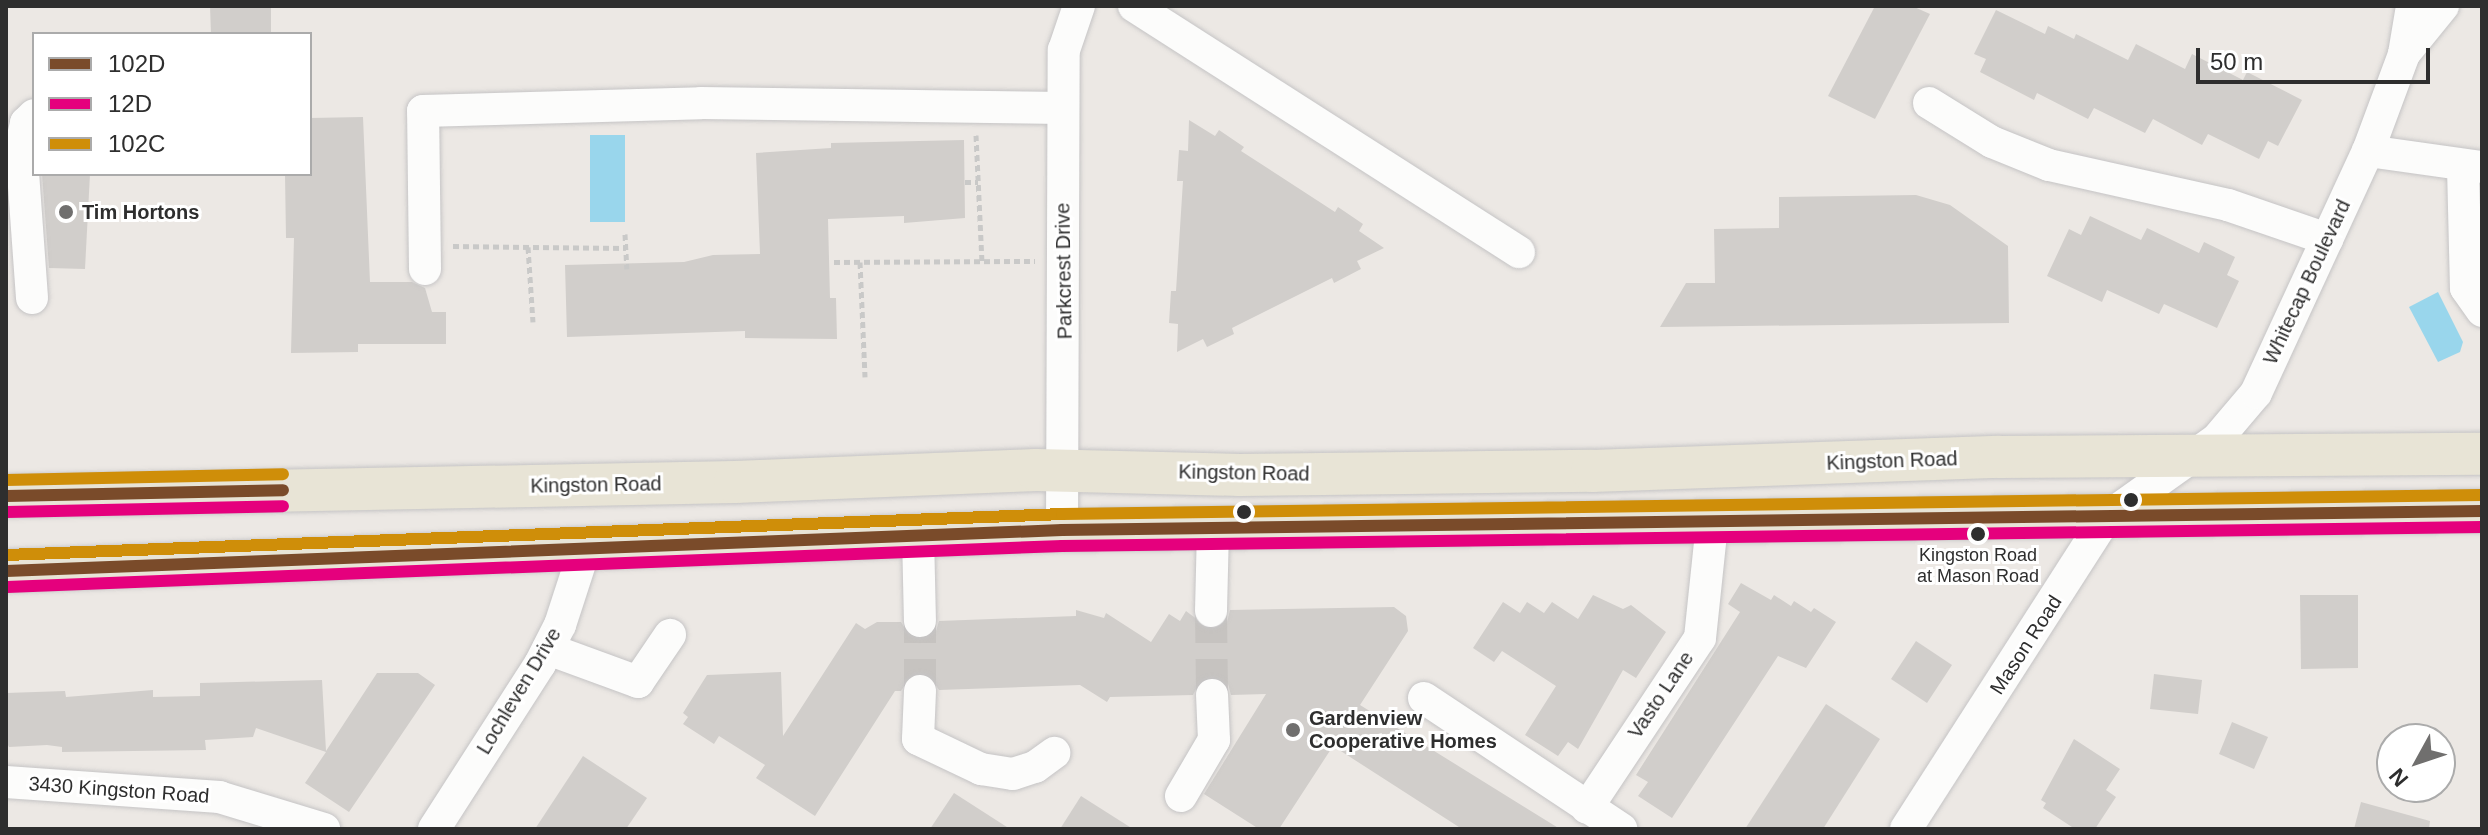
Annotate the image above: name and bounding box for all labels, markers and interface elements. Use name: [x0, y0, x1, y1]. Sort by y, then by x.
legend: [32, 32, 312, 176]
scale bar: [2200, 32, 2434, 82]
text: 50 m: [2210, 48, 2263, 75]
text: 102D: [108, 50, 165, 77]
text: 12D: [108, 90, 152, 117]
text: 102C: [108, 130, 165, 157]
street label: Whitecap Boulevard: [2258, 196, 2356, 368]
place label: Tim Hortons: [82, 200, 199, 224]
street label: Parkcrest Drive: [1051, 202, 1077, 340]
marker: Tim Hortons: [57, 203, 75, 221]
street label: Kingston Road: [1826, 447, 1958, 475]
street label: Kingston Road: [1178, 460, 1310, 486]
street label: Kingston Road: [530, 472, 662, 498]
unlabelled marker: [2123, 492, 2139, 508]
unlabelled marker: [1236, 504, 1252, 520]
marker: Kingston Road at Mason Road: [1970, 526, 1986, 542]
place label: Kingston Road at Mason Road: [1917, 545, 2039, 588]
street label: Mason Road: [1985, 591, 2067, 699]
street label: Lochleven Drive: [472, 623, 566, 759]
street label: Vasto Lane: [1623, 647, 1699, 743]
place label: Gardenview Cooperative Homes: [1309, 706, 1497, 753]
marker: Gardenview Cooperative Homes: [1284, 721, 1302, 739]
north arrow: [2376, 723, 2456, 803]
text: N: [2384, 763, 2413, 792]
street label: 3430 Kingston Road: [28, 772, 210, 808]

